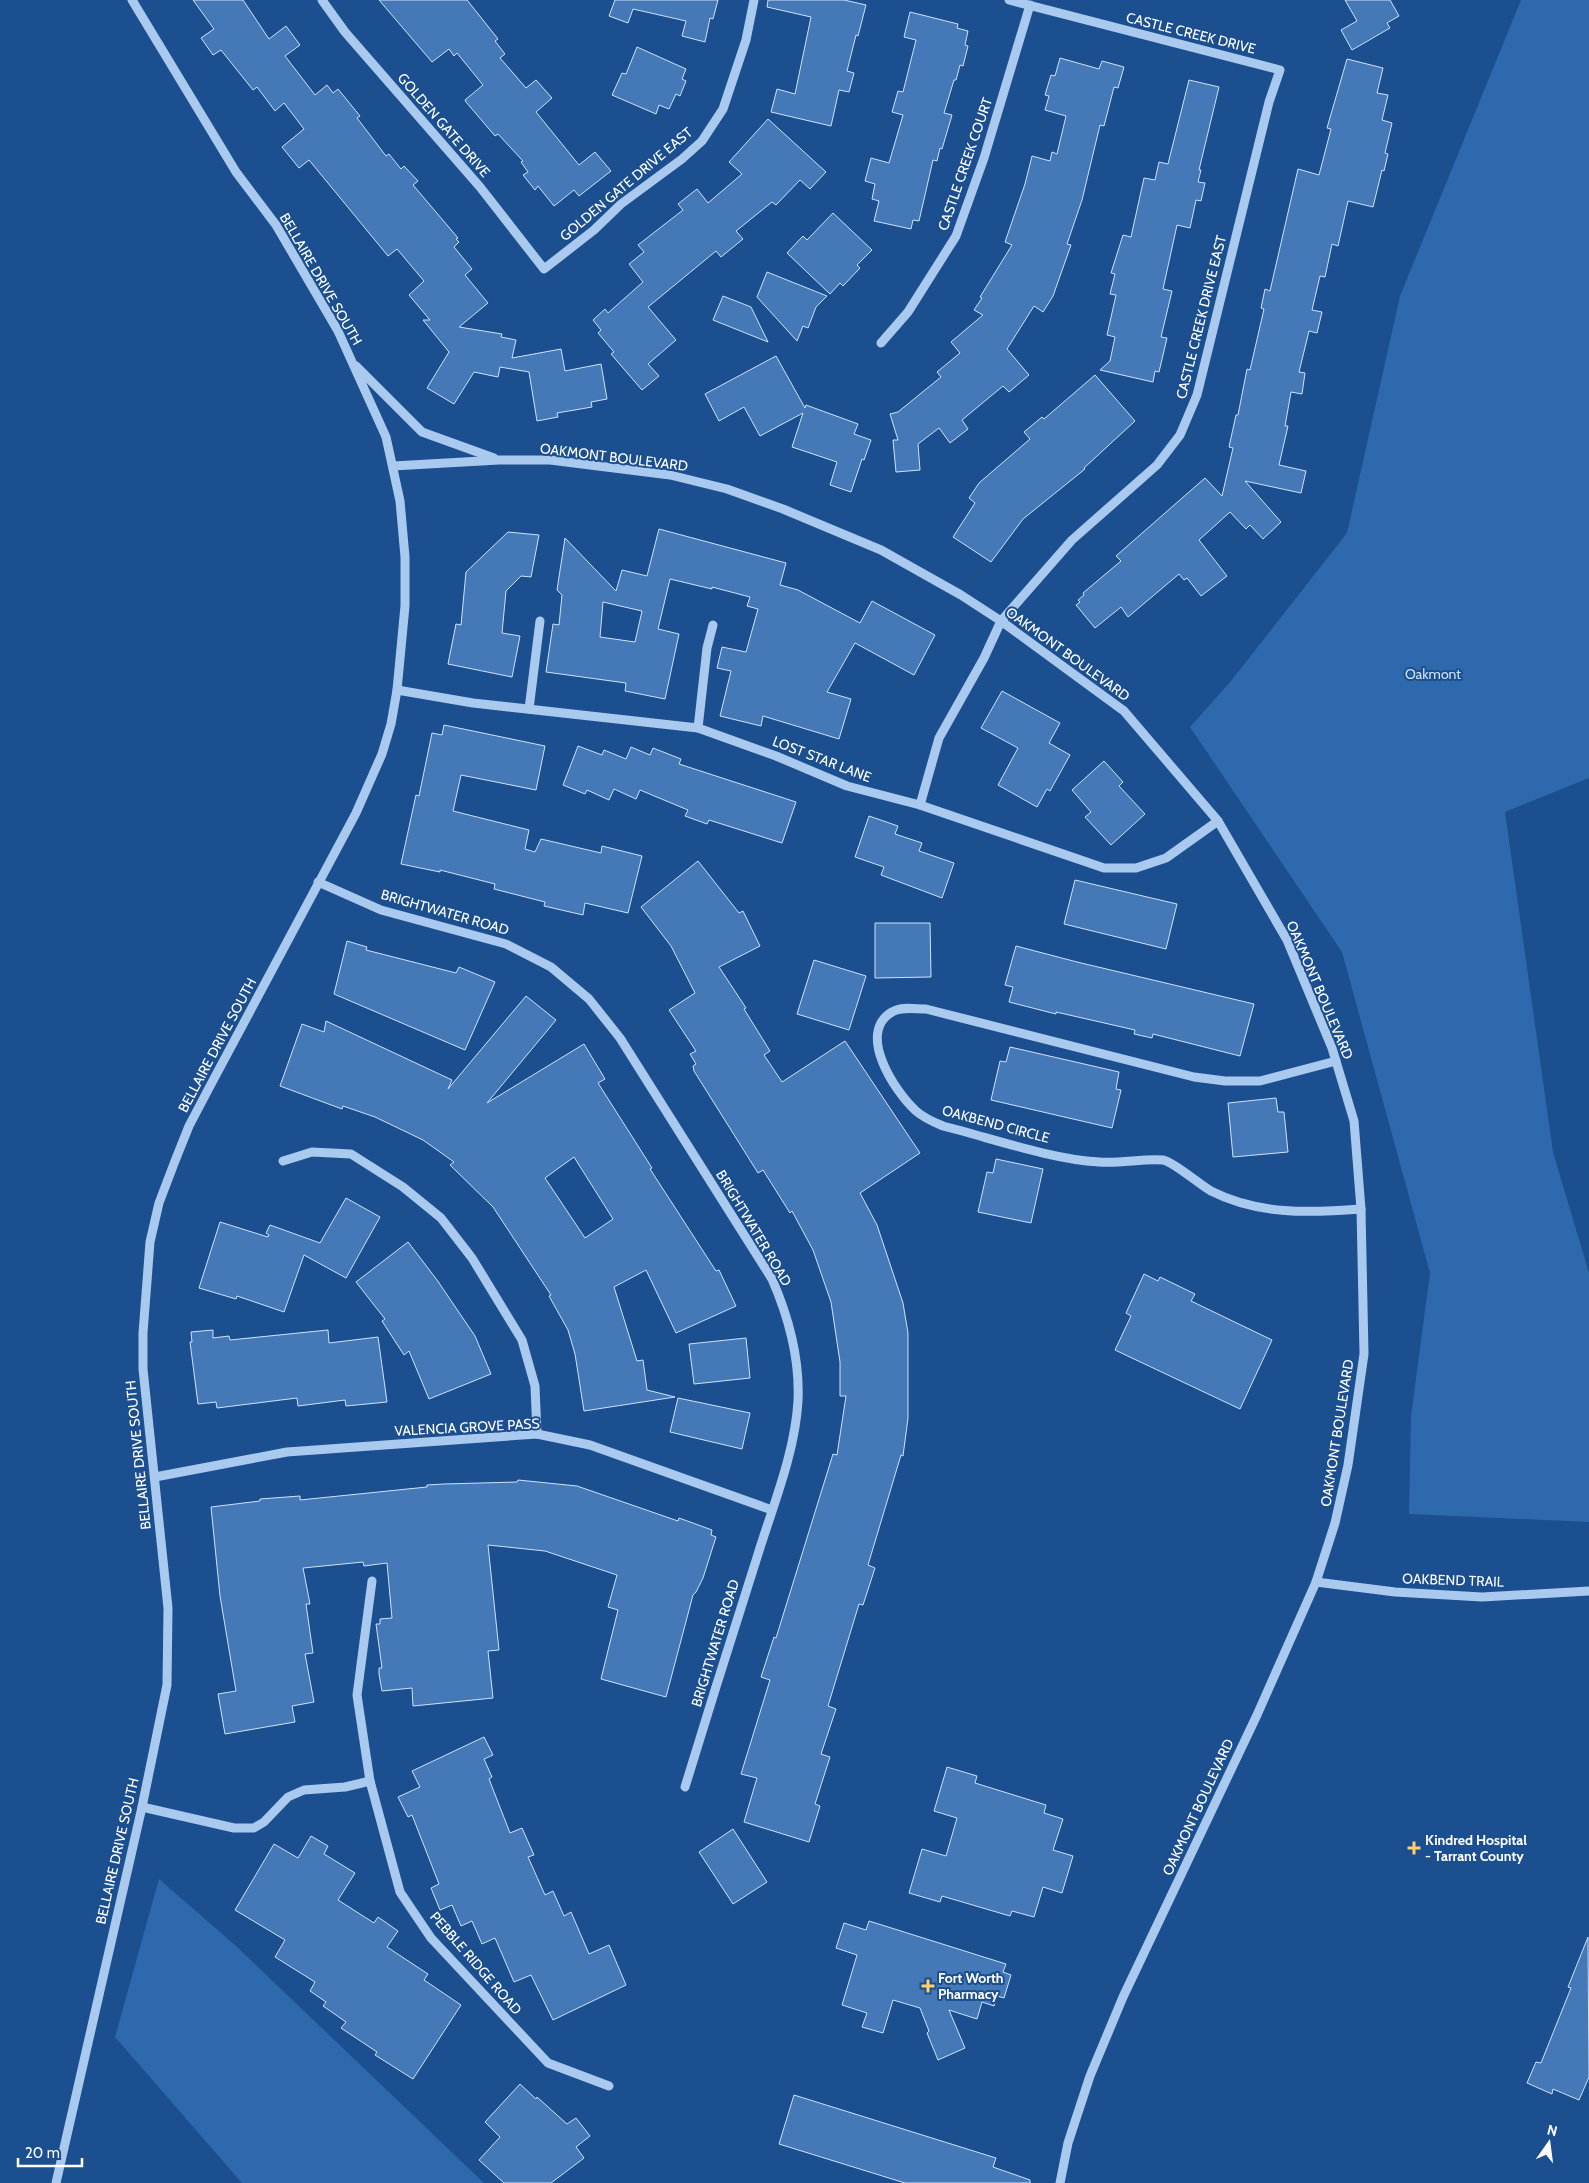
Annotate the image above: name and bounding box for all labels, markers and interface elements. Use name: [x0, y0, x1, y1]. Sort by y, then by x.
street label: CASTLE CREEK DRIVE: [1124, 8, 1258, 58]
street label: GOLDEN GATE DRIVE: [394, 69, 494, 181]
street label: CASTLE CREEK COURT: [934, 95, 996, 233]
street label: GOLDEN GATE DRIVE EAST: [556, 123, 696, 245]
street label: BELLAIRE DRIVE SOUTH: [276, 210, 366, 348]
street label: CASTLE CREEK DRIVE EAST: [1172, 233, 1230, 401]
street label: OAKMONT BOULEVARD: [539, 439, 689, 475]
street label: OAKMONT BOULEVARD: [1002, 603, 1134, 705]
park label: Oakmont: [1405, 665, 1461, 683]
street label: LOST STAR LANE: [770, 732, 874, 786]
street label: BRIGHTWATER ROAD: [379, 885, 511, 939]
street label: OAKMONT BOULEVARD: [1283, 918, 1357, 1062]
street label: BELLAIRE DRIVE SOUTH: [174, 975, 260, 1115]
street label: OAKBEND CIRCLE: [940, 1101, 1052, 1147]
street label: BRIGHTWATER ROAD: [712, 1167, 796, 1289]
street label: OAKMONT BOULEVARD: [1316, 1358, 1358, 1508]
street label: BELLAIRE DRIVE SOUTH: [121, 1380, 155, 1530]
street label: VALENCIA GROVE PASS: [394, 1414, 540, 1440]
street label: OAKBEND TRAIL: [1402, 1569, 1504, 1591]
street label: BRIGHTWATER ROAD: [687, 1577, 743, 1709]
street label: OAKMONT BOULEVARD: [1158, 1736, 1238, 1878]
street label: BELLAIRE DRIVE SOUTH: [91, 1776, 143, 1926]
place label: Kindred Hospital - Tarrant County: [1425, 1831, 1527, 1865]
marker: Kindred Hospital - Tarrant County: [1407, 1841, 1421, 1855]
street label: PEBBLE RIDGE ROAD: [426, 1908, 526, 2018]
place label: Fort Worth Pharmacy: [938, 1969, 1004, 2003]
marker: Fort Worth Pharmacy: [922, 1980, 934, 1992]
north arrow: [1524, 2118, 1574, 2168]
text: N: [1545, 2120, 1559, 2140]
scale bar: [18, 2136, 81, 2168]
text: 20 m: [25, 2144, 60, 2162]

